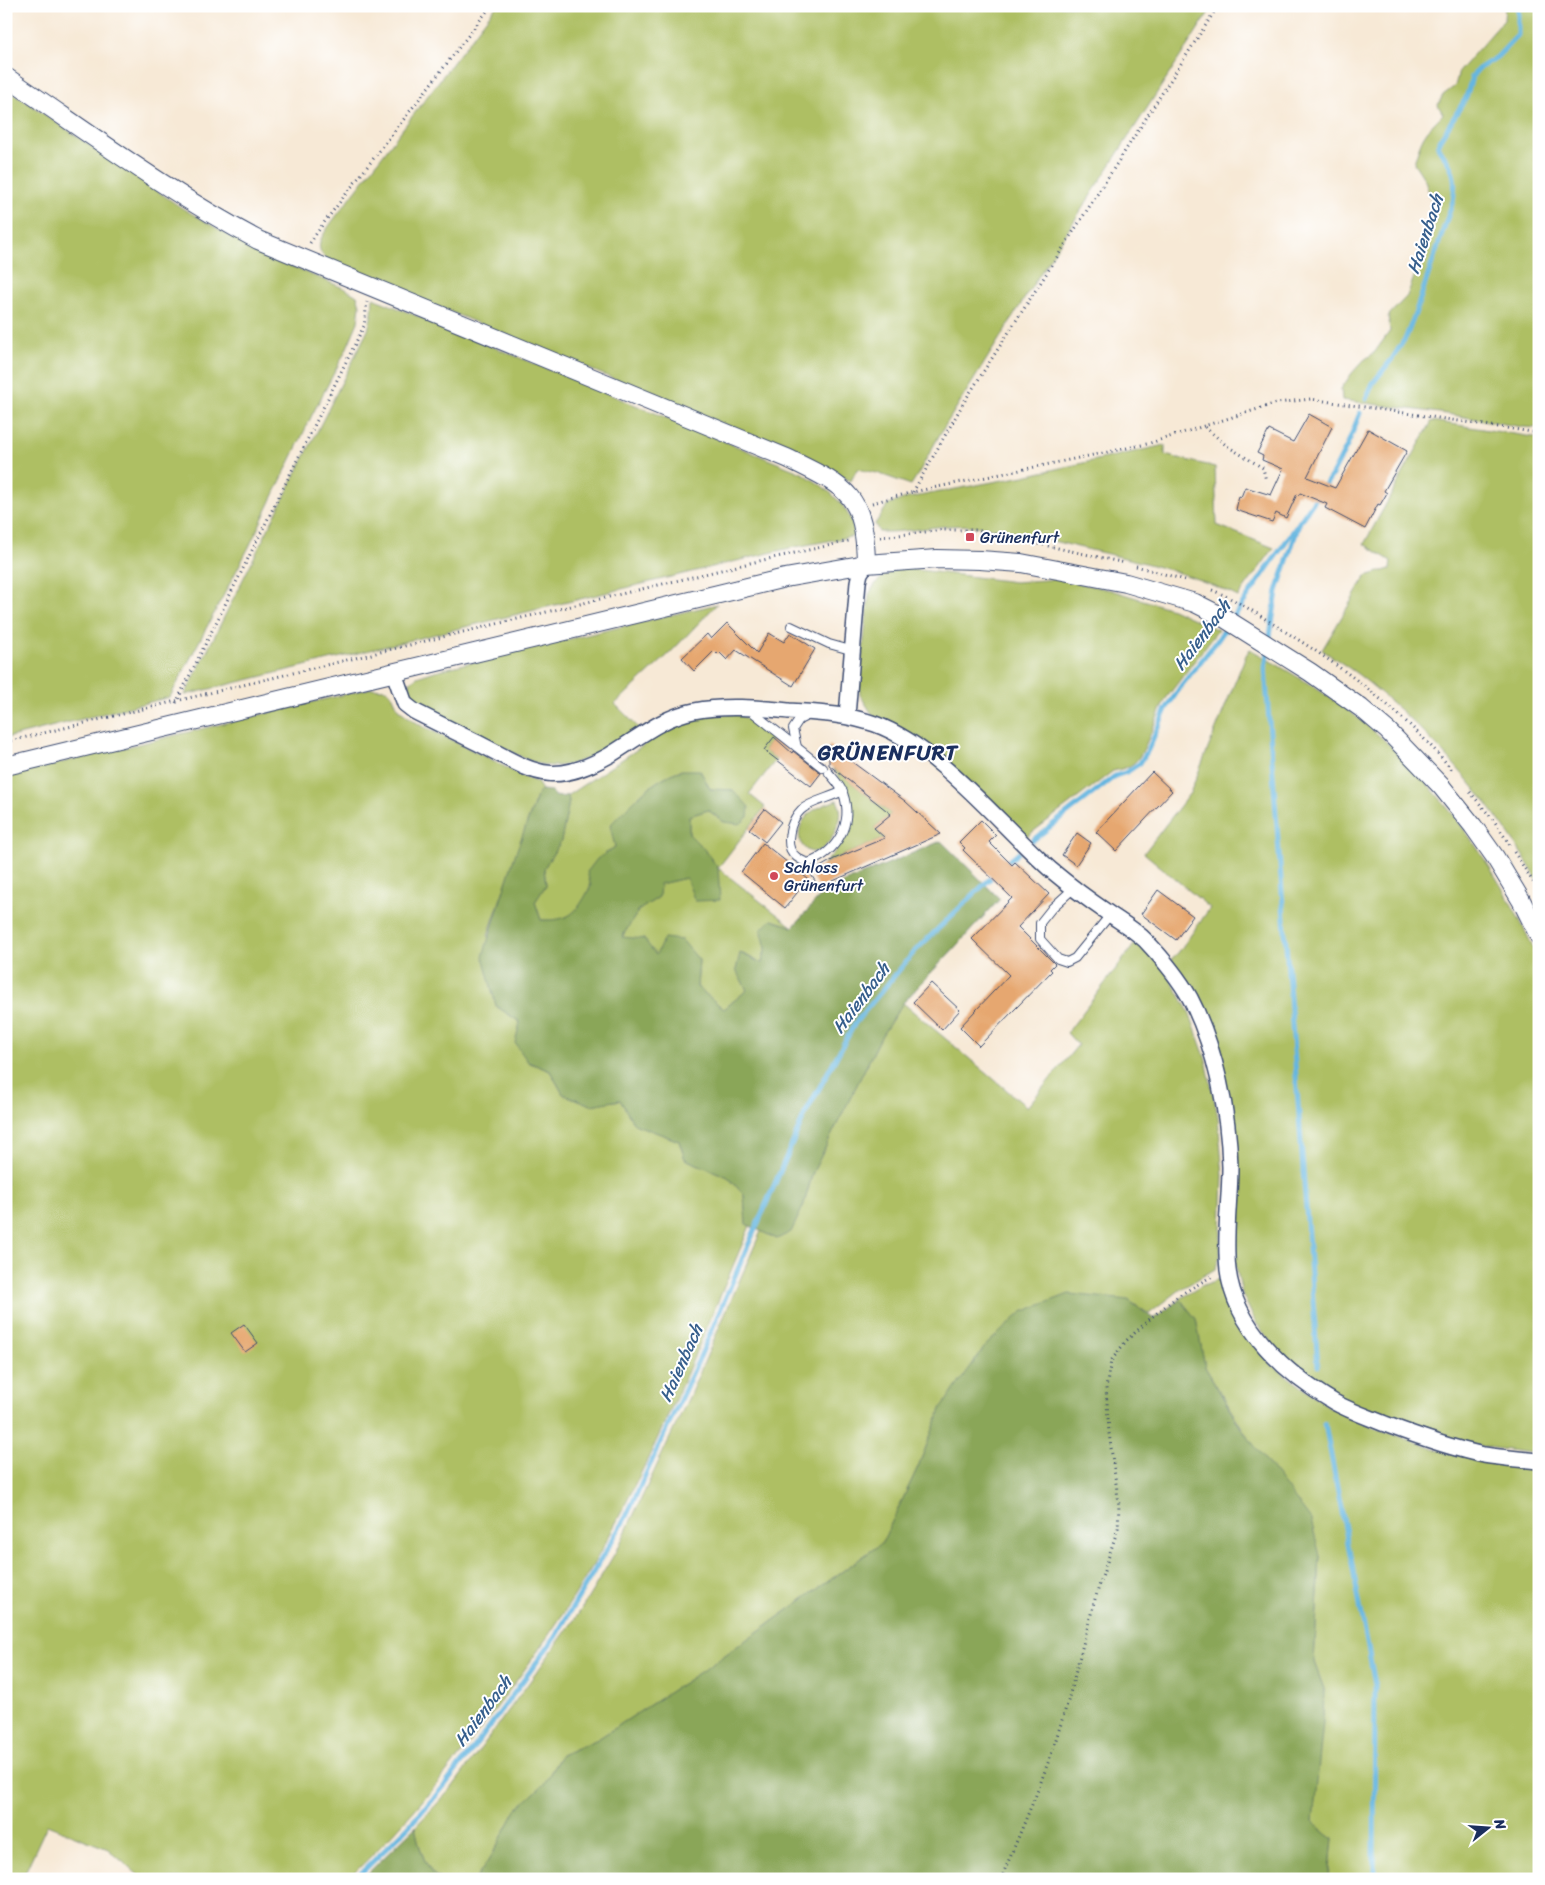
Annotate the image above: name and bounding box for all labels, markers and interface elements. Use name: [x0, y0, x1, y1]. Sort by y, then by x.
water label: Haienbach: [1397, 188, 1453, 278]
place label: Grünenfurt: [980, 523, 1060, 552]
marker: Grünenfurt: [964, 531, 976, 543]
water label: Haienbach: [1164, 591, 1240, 677]
district label: GRÜNENFURT: [817, 734, 959, 772]
place label: Schloss Grünenfurt: [784, 853, 864, 900]
marker: Schloss Grünenfurt: [768, 870, 780, 882]
water label: Haienbach: [823, 954, 899, 1040]
water label: Haienbach: [650, 1318, 713, 1407]
water label: Haienbach: [445, 1667, 521, 1753]
north arrow: [1462, 1802, 1512, 1852]
text: N: [1486, 1815, 1513, 1833]

